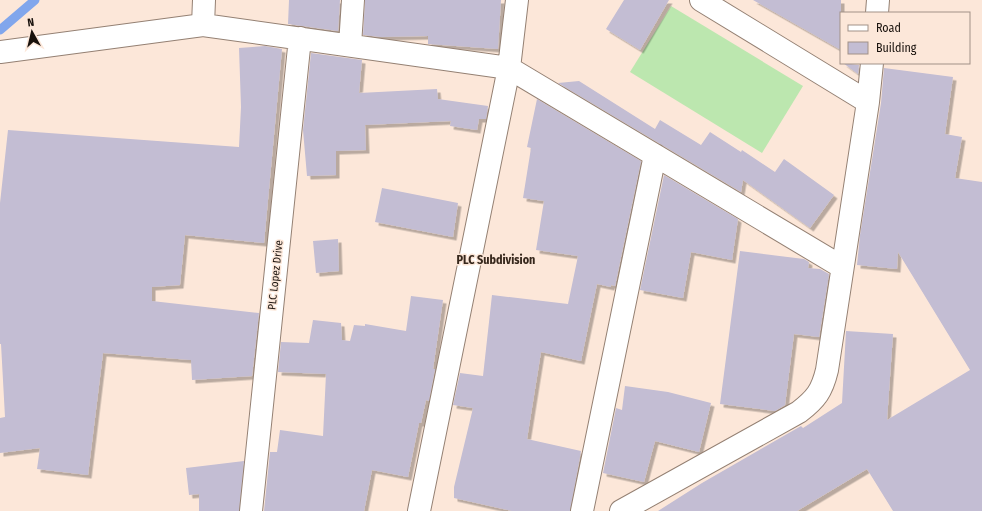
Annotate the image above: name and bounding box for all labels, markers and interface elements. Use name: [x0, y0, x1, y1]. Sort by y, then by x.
north arrow: [12, 12, 52, 52]
legend: [840, 12, 970, 64]
text: N: [27, 16, 35, 29]
text: Road: [876, 21, 901, 35]
text: Building: [876, 41, 917, 55]
street label: PLC Lopez Drive: [265, 239, 286, 311]
district label: PLC Subdivision: [457, 253, 535, 267]

